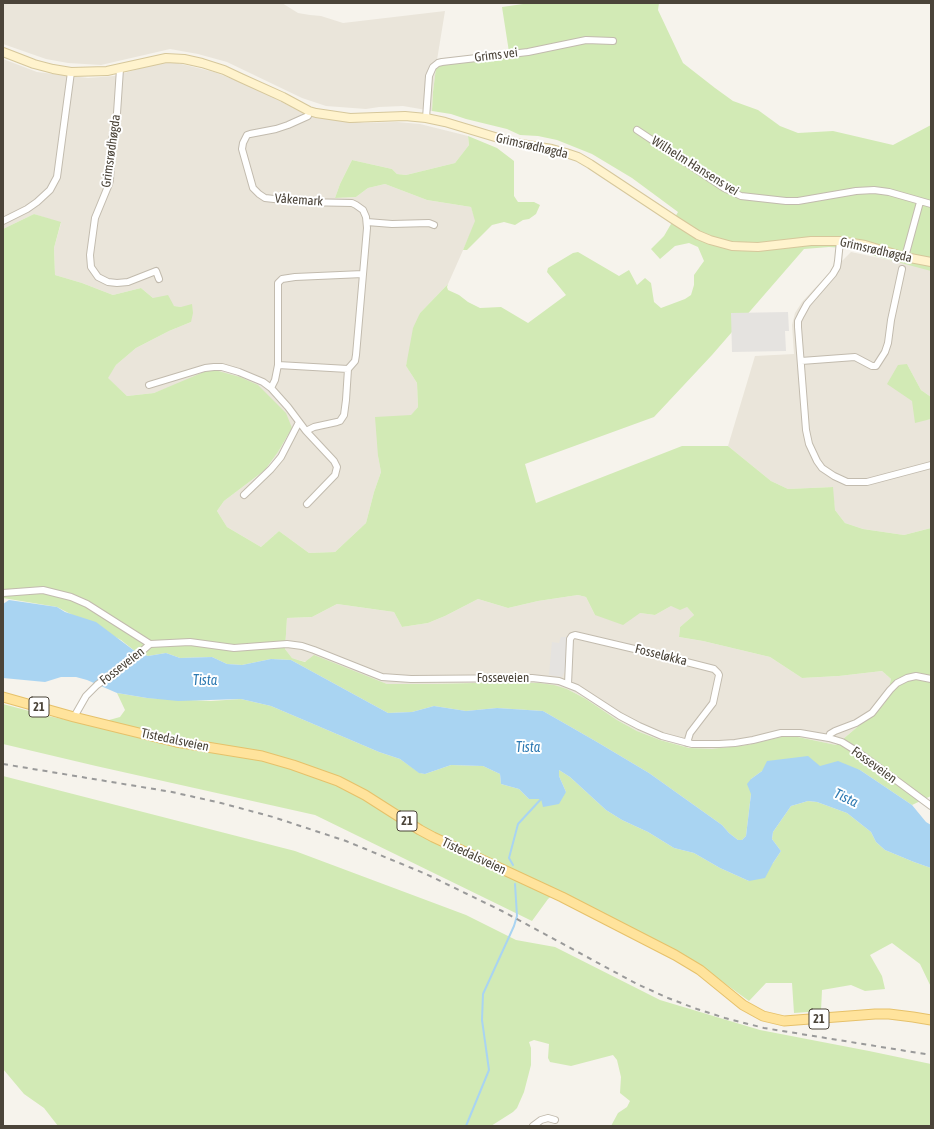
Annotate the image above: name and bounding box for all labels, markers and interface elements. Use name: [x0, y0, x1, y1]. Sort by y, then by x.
street label: Grims vei: [473, 45, 519, 65]
street label: Grimsrødhøgda: [98, 113, 124, 189]
street label: Grimsrødhøgda: [494, 130, 570, 162]
street label: Wilhelm Hansens vei: [649, 133, 741, 199]
street label: Våkemark: [274, 191, 324, 209]
street label: Grimsrødhøgda: [838, 234, 914, 266]
street label: Fosseløkka: [633, 641, 689, 669]
street label: Fosseveien: [97, 644, 147, 688]
street label: Fosseveien: [477, 670, 529, 686]
water label: Tista: [193, 673, 217, 689]
road number: 21: [29, 697, 49, 717]
street label: Tistedalsveien: [140, 725, 210, 755]
water label: Tista: [516, 740, 540, 756]
street label: Fosseveien: [848, 743, 900, 787]
water label: Tista: [831, 785, 861, 811]
road number: 21: [397, 811, 417, 831]
street label: Tistedalsveien: [439, 834, 509, 878]
road number: 21: [809, 1009, 829, 1029]

